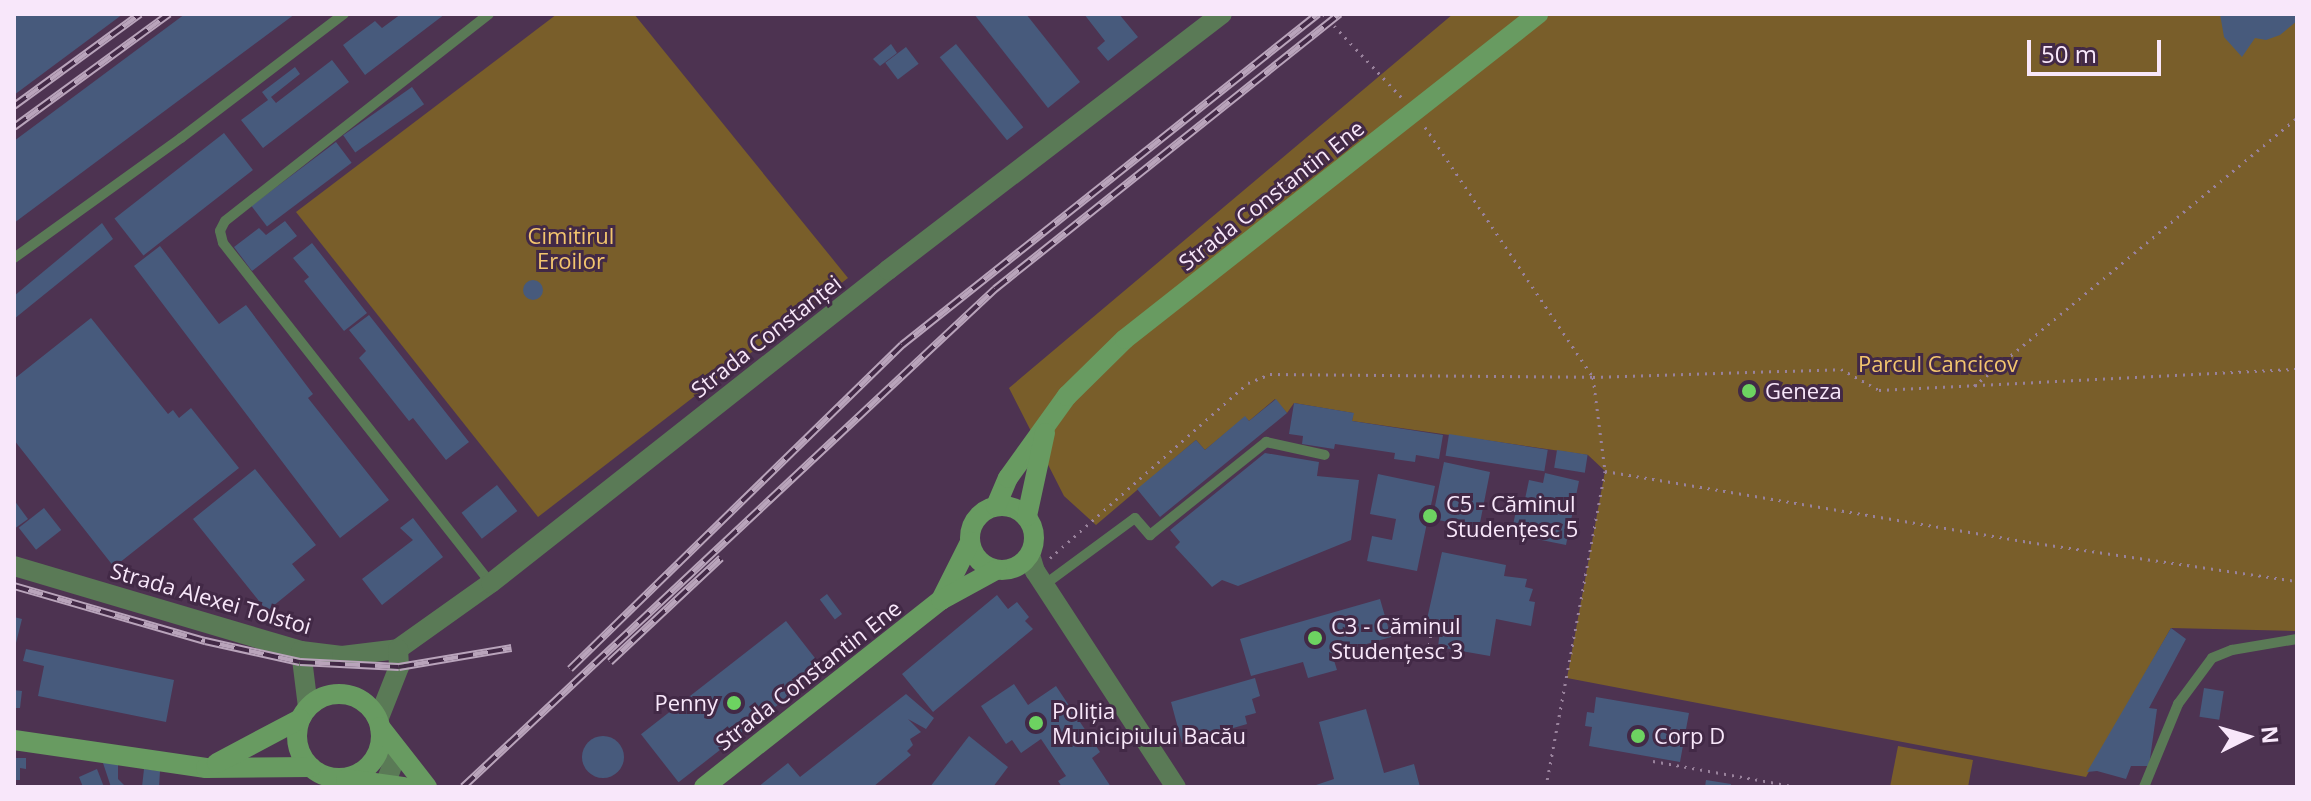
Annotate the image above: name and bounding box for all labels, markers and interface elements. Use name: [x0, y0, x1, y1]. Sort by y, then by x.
scale bar: [2031, 24, 2165, 74]
text: 50 m: [2041, 37, 2097, 70]
street label: Strada Constantin Ene: [1173, 114, 1369, 276]
park label: Cimitirul Eroilor: [528, 222, 614, 274]
street label: Strada Constanței: [686, 269, 846, 403]
park label: Parcul Cancicov: [1858, 351, 2018, 377]
place label: Geneza: [1765, 378, 1842, 404]
marker: Geneza: [1740, 382, 1758, 400]
place label: C5 - Căminul Studențesc 5: [1446, 490, 1578, 542]
marker: C5 - Căminul Studențesc 5: [1421, 507, 1439, 525]
street label: Strada Alexei Tolstoi: [108, 557, 314, 639]
street label: Strada Constantin Ene: [710, 594, 906, 756]
place label: C3 - Căminul Studențesc 3: [1331, 612, 1463, 664]
marker: C3 - Căminul Studențesc 3: [1306, 629, 1324, 647]
place label: Penny: [654, 690, 718, 716]
marker: Penny: [725, 694, 743, 712]
place label: Poliția Municipiului Bacău: [1052, 697, 1246, 748]
north arrow: [2207, 697, 2287, 777]
marker: Poliția Municipiului Bacău: [1027, 714, 1045, 732]
place label: Corp D: [1654, 723, 1725, 749]
text: N: [2255, 725, 2287, 745]
marker: Corp D: [1629, 727, 1647, 745]

